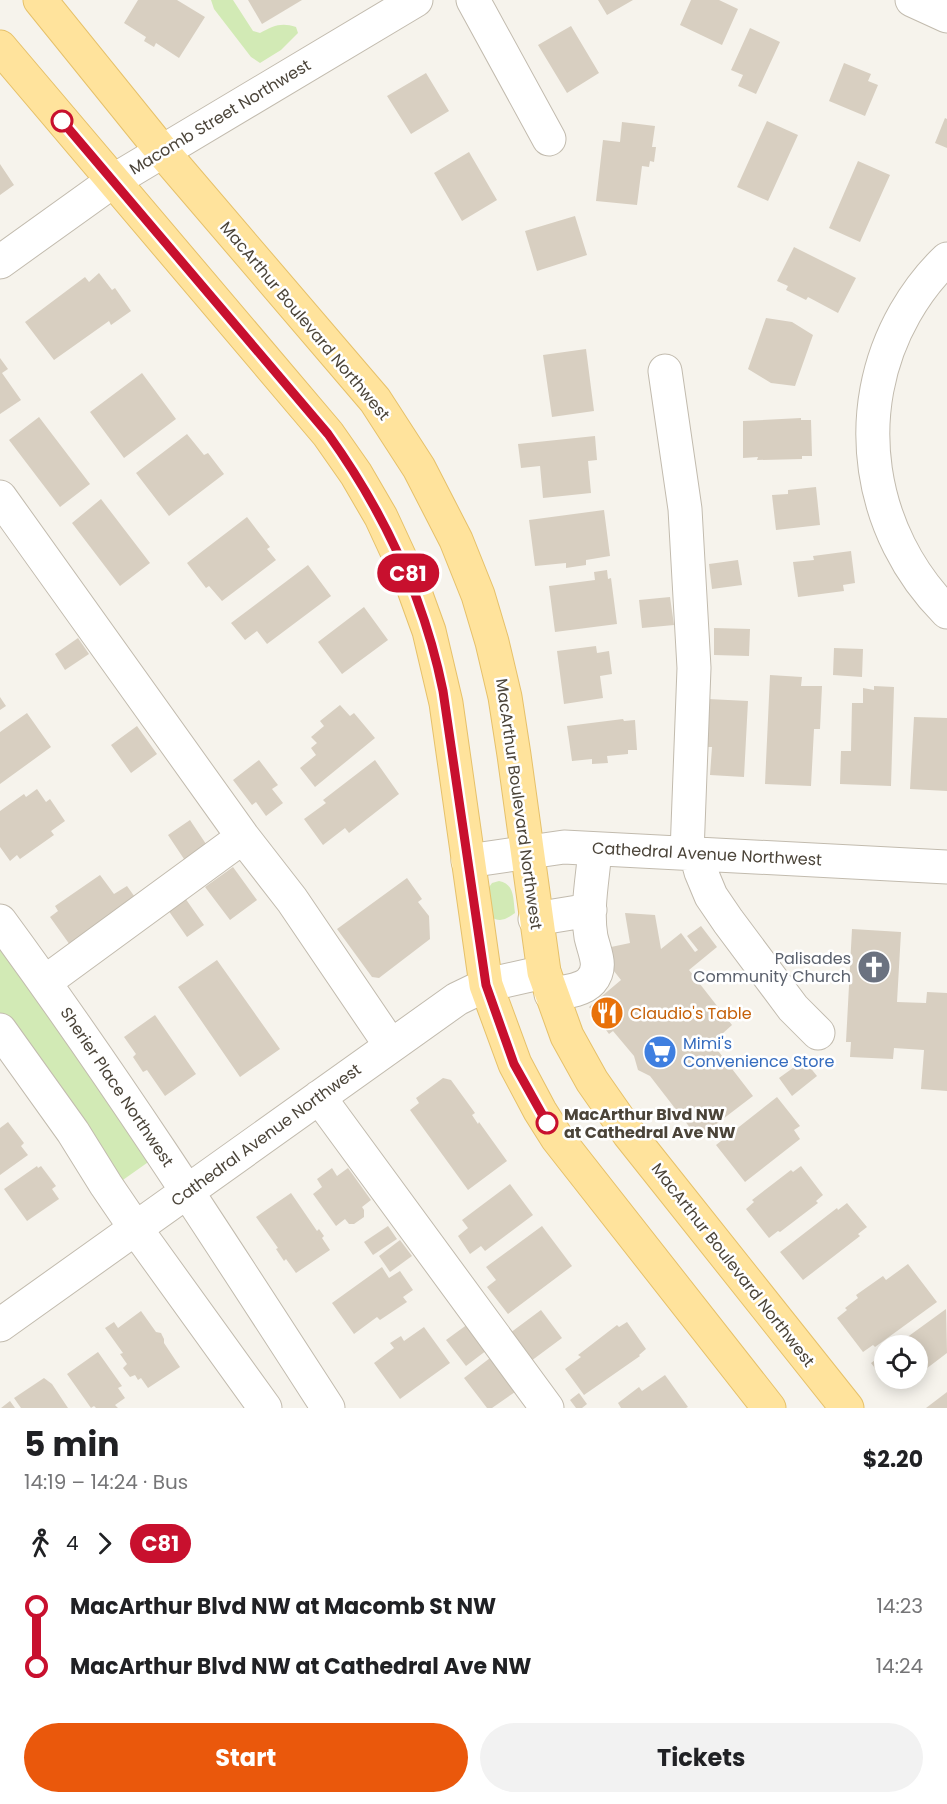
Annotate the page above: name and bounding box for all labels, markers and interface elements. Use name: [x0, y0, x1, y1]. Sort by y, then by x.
street label: Macomb Street Northwest: [125, 53, 315, 180]
unlabelled marker: [51, 110, 73, 132]
street label: MacArthur Boulevard Northwest: [215, 217, 395, 426]
line badge: C81: [374, 554, 442, 592]
text: C81: [389, 559, 427, 588]
street label: MacArthur Boulevard Northwest: [490, 677, 548, 931]
street label: Cathedral Avenue Northwest: [592, 836, 823, 872]
place label: Palisades Community Church: [693, 947, 851, 988]
church icon: Palisades Community Church: [856, 949, 892, 985]
restaurant icon: Claudio's Table: [589, 995, 625, 1031]
place label: Claudio's Table: [630, 1002, 752, 1025]
street label: Sherier Place Northwest: [55, 1003, 179, 1172]
place label: Mimi's Convenience Store: [683, 1032, 834, 1073]
supermarket icon: Mimi's Convenience Store: [642, 1034, 678, 1070]
street label: Cathedral Avenue Northwest: [166, 1058, 366, 1212]
place label: MacArthur Blvd NW at Cathedral Ave NW: [564, 1103, 736, 1144]
marker: MacArthur Blvd NW at Cathedral Ave NW: [536, 1112, 558, 1134]
street label: MacArthur Boulevard Northwest: [646, 1158, 820, 1372]
map controls: [874, 1335, 928, 1389]
button: locate: [874, 1335, 928, 1389]
text: 5 min: [24, 1421, 119, 1468]
text: $2.20: [863, 1444, 923, 1475]
text: 14:19 – 14:24 · Bus: [24, 1468, 188, 1496]
icon: walk: [24, 1527, 57, 1560]
icon: forward: [88, 1527, 121, 1560]
text: 4: [66, 1529, 79, 1557]
text: C81: [142, 1529, 179, 1558]
text: MacArthur Blvd NW at Macomb St NW: [70, 1591, 496, 1622]
text: 14:23: [876, 1592, 923, 1620]
text: MacArthur Blvd NW at Cathedral Ave NW: [70, 1651, 531, 1682]
text: 14:24: [876, 1652, 923, 1680]
button: Start: [24, 1723, 468, 1792]
button: Tickets: [480, 1723, 923, 1792]

